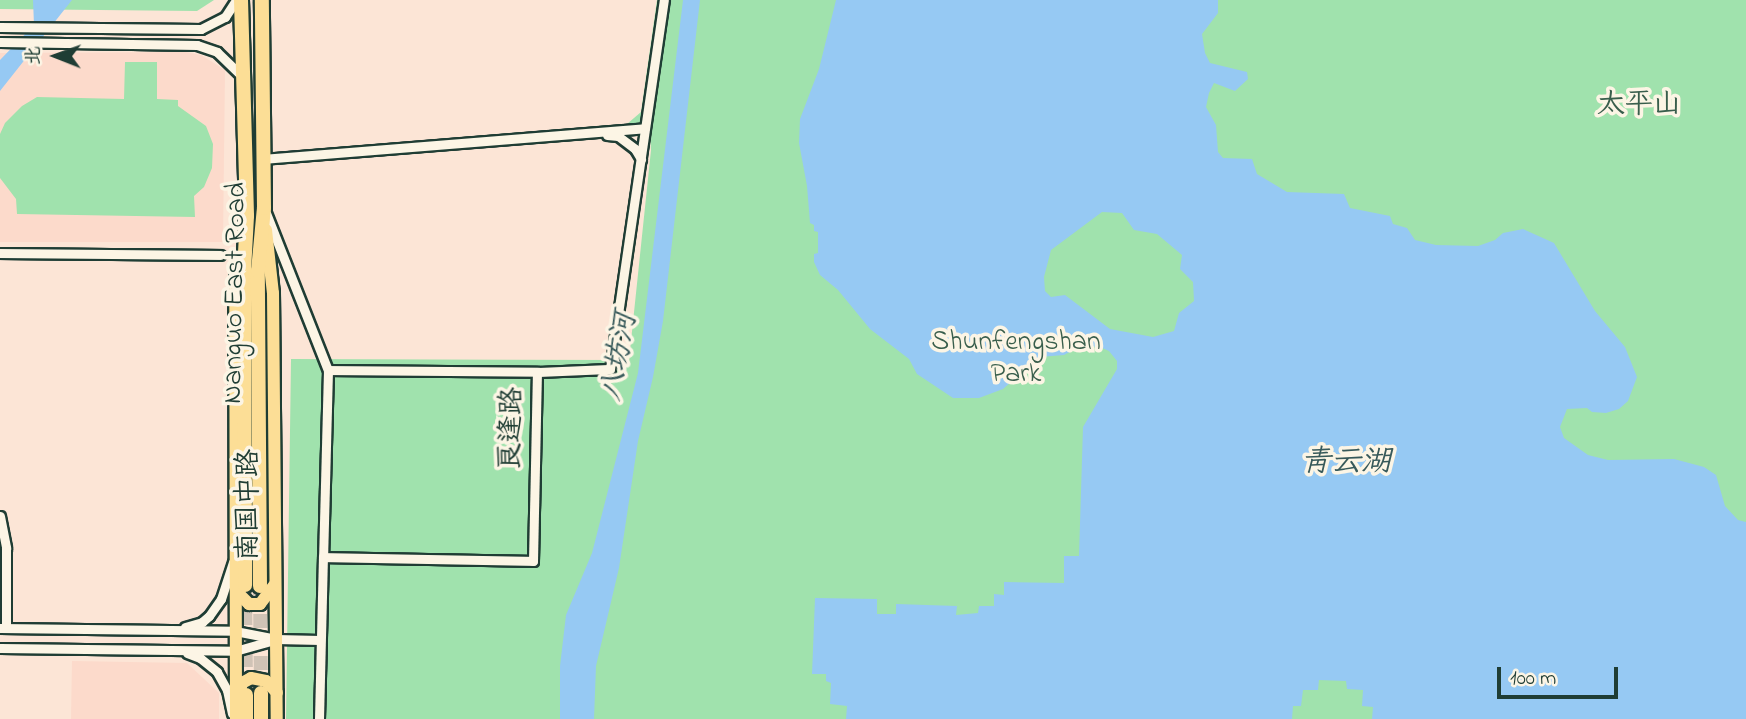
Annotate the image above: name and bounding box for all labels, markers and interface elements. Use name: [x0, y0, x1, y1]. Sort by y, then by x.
north arrow: [21, 21, 91, 91]
text: 北: [21, 46, 48, 65]
park label: 太平山: [1597, 89, 1681, 123]
street label: Nanguo East Road: [217, 182, 255, 404]
water label: 八坊河: [594, 310, 646, 404]
park label: Shunfengshan Park: [931, 326, 1101, 392]
street label: 良逢路: [495, 387, 531, 471]
water label: 青云湖: [1301, 445, 1391, 481]
street label: 南国中路: [233, 449, 267, 561]
scale bar: [1501, 652, 1622, 696]
text: 100 m: [1510, 664, 1556, 694]

